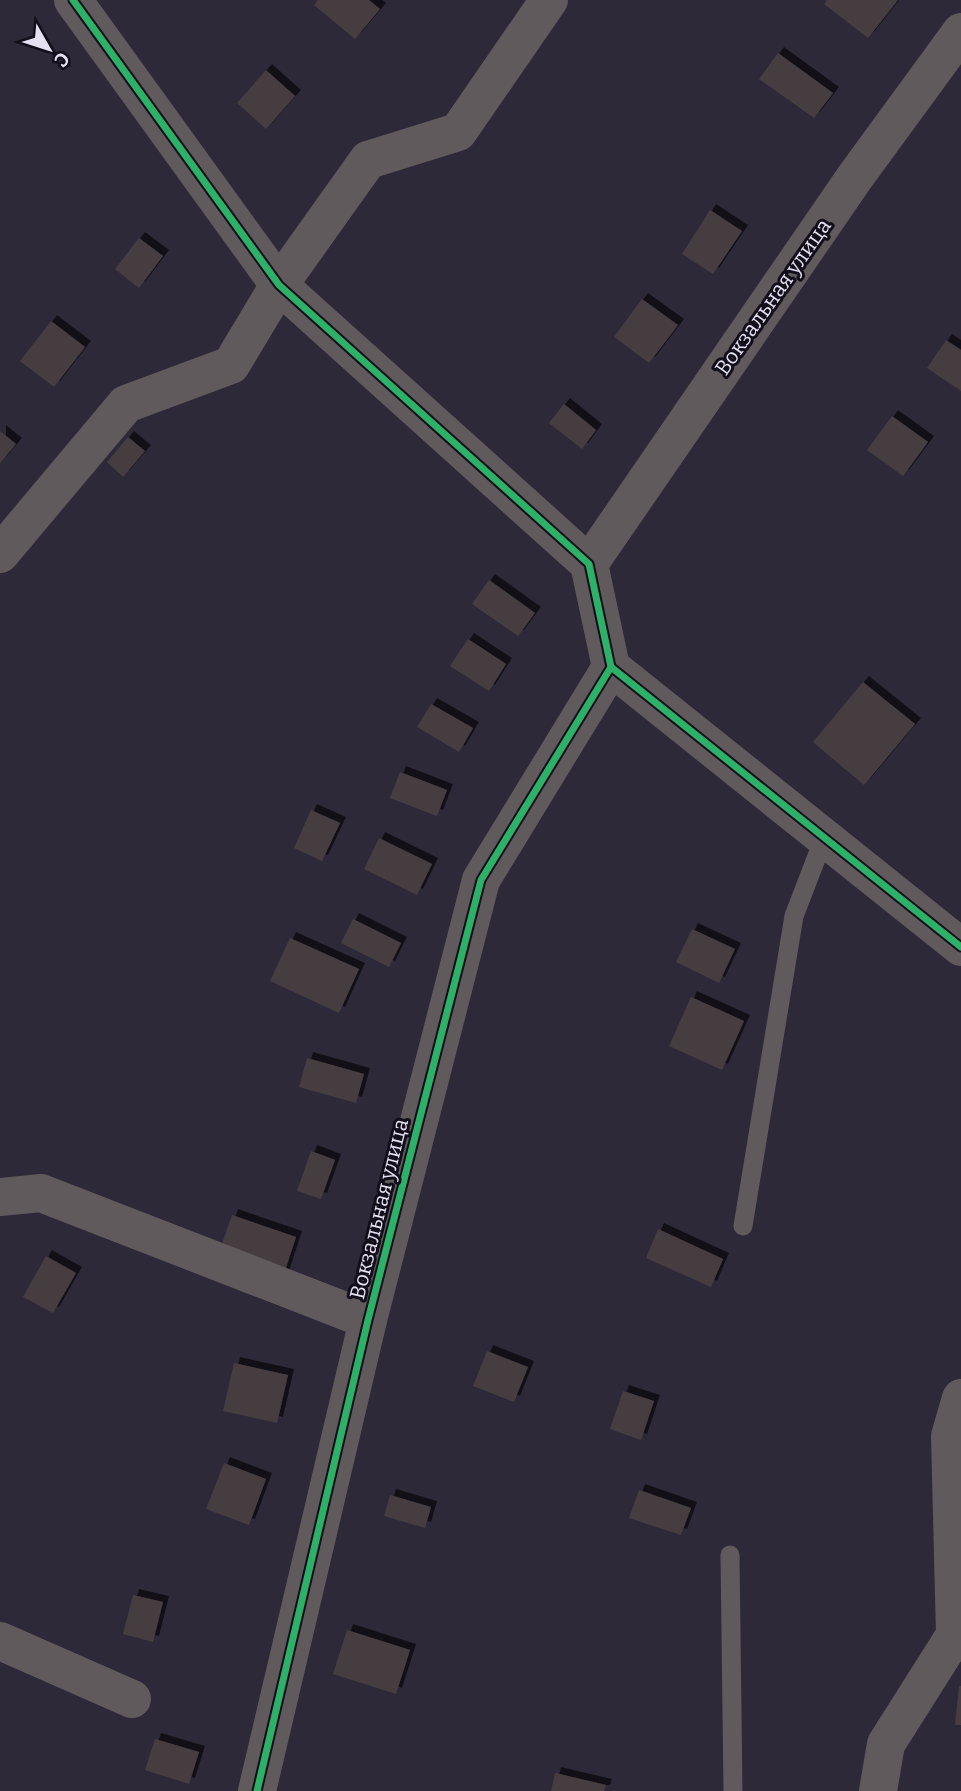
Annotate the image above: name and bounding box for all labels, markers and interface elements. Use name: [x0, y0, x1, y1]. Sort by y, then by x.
north arrow: [14, 14, 84, 84]
text: С: [49, 47, 75, 71]
street label: Вокзальная улица: [709, 213, 837, 380]
street label: Вокзальная улица: [344, 1116, 414, 1302]

